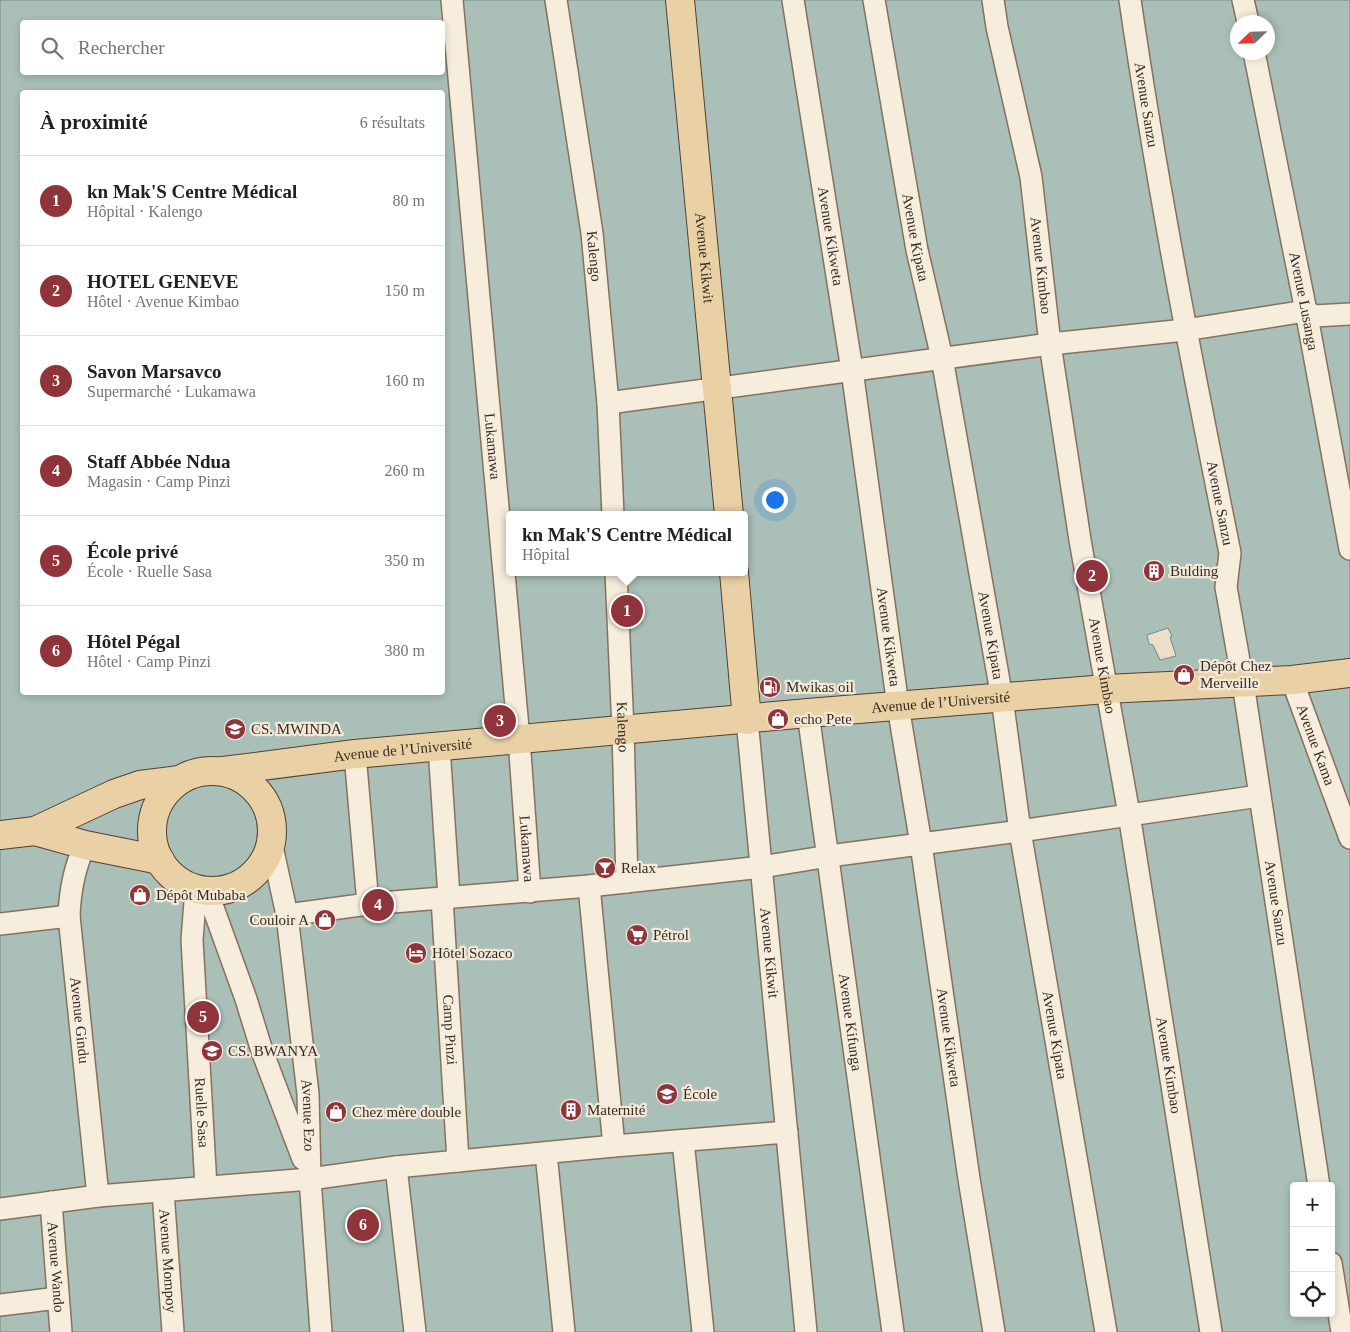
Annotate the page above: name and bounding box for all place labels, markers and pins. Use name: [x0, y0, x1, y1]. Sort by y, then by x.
pin: 2: [1076, 557, 1108, 595]
building icon: Bulding: [1142, 559, 1166, 583]
place label: Bulding: [1170, 563, 1219, 579]
pin: 1: [611, 592, 643, 630]
place label: Dépôt Chez Merveille: [1200, 658, 1272, 691]
shop icon: Dépôt Chez Merveille: [1172, 663, 1196, 687]
fuel station icon: Mwikas oil: [758, 675, 782, 699]
place label: Mwikas oil: [786, 679, 854, 695]
pin: 3: [484, 702, 516, 740]
shop icon: echo Pete: [766, 707, 790, 731]
place label: echo Pete: [794, 711, 852, 727]
school or university icon: CS. MWINDA: [223, 717, 247, 741]
place label: CS. MWINDA: [251, 721, 342, 737]
bar icon: Relax: [593, 856, 617, 880]
place label: Relax: [621, 860, 656, 876]
shop icon: Dépôt Mubaba: [128, 883, 152, 907]
pin: 4: [362, 886, 394, 924]
place label: Dépôt Mubaba: [156, 887, 246, 903]
shop icon: Couloir A: [313, 908, 337, 932]
place label: Couloir A: [249, 912, 309, 928]
supermarket icon: Pétrol: [625, 923, 649, 947]
place label: Pétrol: [653, 927, 689, 943]
hotel icon: Hôtel Sozaco: [404, 941, 428, 965]
place label: Hôtel Sozaco: [432, 945, 512, 961]
pin: 5: [187, 998, 219, 1036]
school or university icon: CS. BWANYA: [200, 1039, 224, 1063]
place label: CS. BWANYA: [228, 1043, 318, 1059]
school or university icon: École: [655, 1082, 679, 1106]
place label: École: [683, 1086, 717, 1102]
building icon: Maternité: [559, 1098, 583, 1122]
shop icon: Chez mère double: [324, 1100, 348, 1124]
place label: Maternité: [587, 1102, 646, 1118]
place label: Chez mère double: [352, 1104, 461, 1120]
pin: 6: [347, 1206, 379, 1244]

